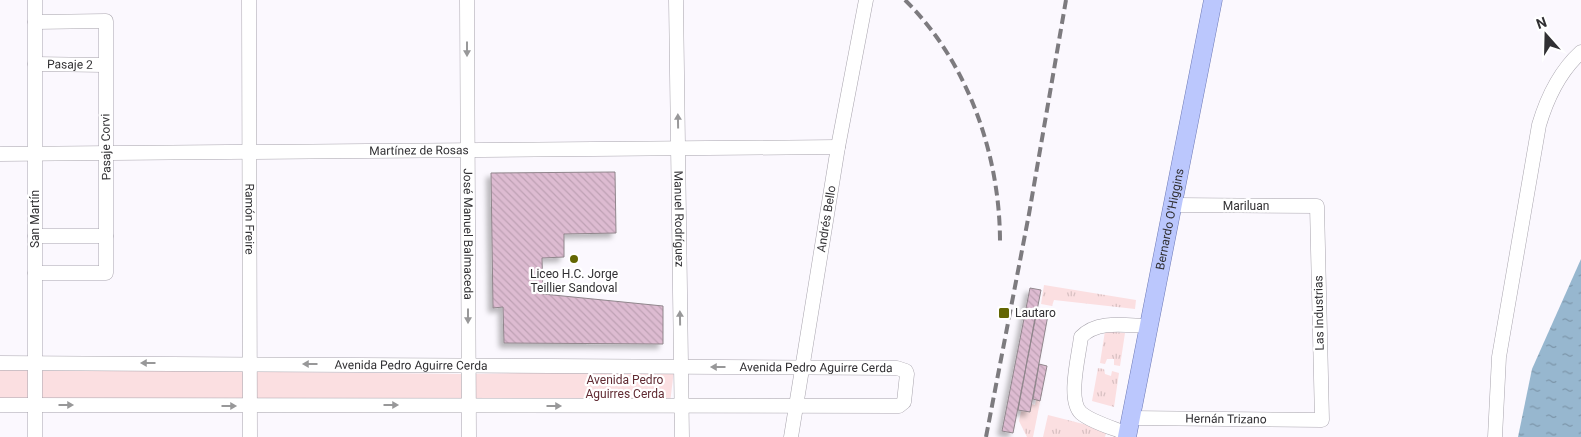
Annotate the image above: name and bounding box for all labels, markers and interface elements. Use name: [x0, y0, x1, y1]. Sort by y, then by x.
north arrow: [1521, 10, 1571, 60]
text: N: [1534, 14, 1549, 32]
one-way arrow: [463, 41, 471, 57]
street label: Pasaje 2: [47, 57, 93, 72]
one-way arrow: [674, 113, 682, 129]
street label: Pasaje Corvi: [98, 114, 114, 180]
street label: Martínez de Rosas: [369, 143, 469, 158]
street label: Bernardo O'Higgins: [1153, 167, 1187, 271]
street label: José Manuel Balmaceda: [461, 168, 475, 300]
street label: Manuel Rodríguez: [671, 171, 687, 267]
street label: Ramón Freire: [242, 183, 257, 255]
street label: Andrés Bello: [814, 184, 839, 253]
street label: San Martín: [28, 190, 42, 248]
street label: Mariluan: [1223, 199, 1269, 213]
marker: Liceo H.C. Jorge Teillier Sandoval: [568, 253, 580, 265]
place label: Liceo H.C. Jorge Teillier Sandoval: [530, 267, 618, 295]
street label: Las Industrias: [1311, 275, 1327, 351]
marker: Lautaro: [997, 306, 1011, 320]
place label: Lautaro: [1015, 306, 1056, 320]
one-way arrow: [464, 308, 472, 324]
one-way arrow: [676, 310, 684, 326]
street label: Avenida Pedro Aguirre Cerda: [334, 358, 488, 373]
one-way arrow: [139, 359, 155, 367]
one-way arrow: [302, 360, 318, 368]
street label: Avenida Pedro Aguirre Cerda: [739, 360, 893, 375]
one-way arrow: [709, 363, 725, 371]
park label: Avenida Pedro Aguirres Cerda: [585, 373, 665, 401]
one-way arrow: [58, 401, 74, 409]
one-way arrow: [383, 401, 399, 409]
one-way arrow: [221, 402, 237, 410]
one-way arrow: [546, 402, 562, 410]
street label: Hernán Trizano: [1185, 412, 1267, 426]

